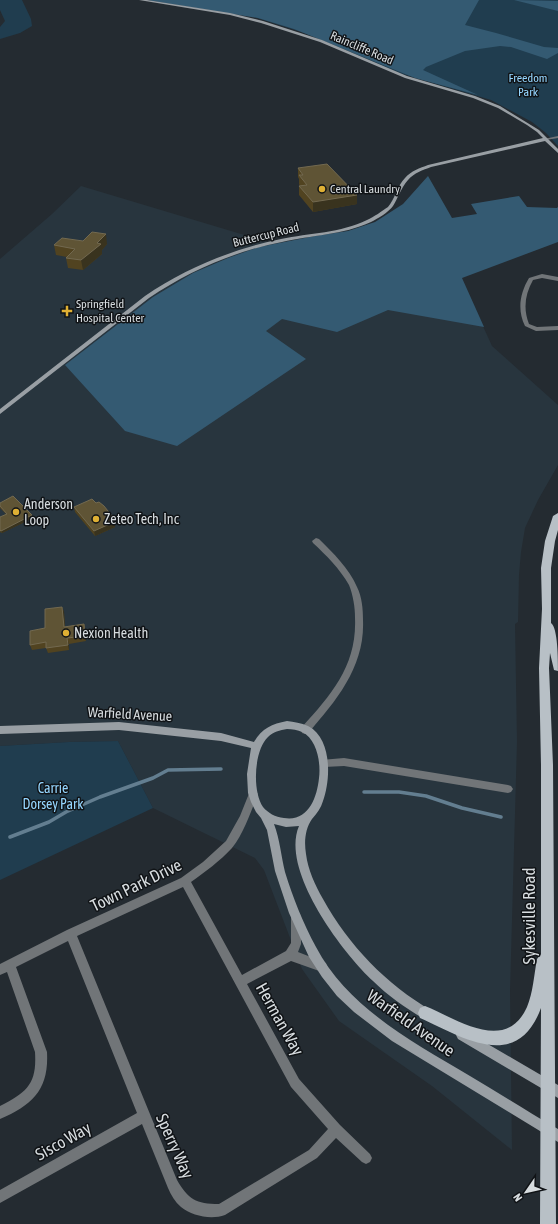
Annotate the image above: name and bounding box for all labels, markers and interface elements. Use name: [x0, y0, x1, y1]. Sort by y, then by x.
street label: Raincliffe Road: [328, 28, 396, 68]
park label: Freedom Park: [509, 71, 547, 99]
place label: Central Laundry: [330, 182, 400, 196]
marker: Central Laundry: [317, 184, 327, 194]
street label: Buttercup Road: [231, 220, 301, 250]
place label: Springfield Hospital Center: [76, 297, 145, 325]
marker: Springfield Hospital Center: [61, 305, 73, 317]
place label: Anderson Loop: [24, 496, 73, 528]
marker: Anderson Loop: [11, 507, 21, 517]
place label: Zeteo Tech, Inc: [104, 511, 180, 527]
marker: Zeteo Tech, Inc: [91, 514, 101, 524]
place label: Nexion Health: [74, 625, 148, 641]
marker: Nexion Health: [61, 628, 71, 638]
street label: Warfield Avenue: [87, 704, 173, 724]
park label: Carrie Dorsey Park: [23, 780, 83, 812]
street label: Town Park Drive: [87, 854, 185, 916]
street label: Sykesville Road: [519, 867, 539, 965]
street label: Herman Way: [252, 979, 308, 1059]
street label: Warfield Avenue: [363, 985, 459, 1061]
street label: Sperry Way: [152, 1110, 198, 1182]
street label: Sisco Way: [32, 1118, 94, 1164]
north arrow: [506, 1172, 546, 1212]
text: N: [511, 1192, 525, 1204]

